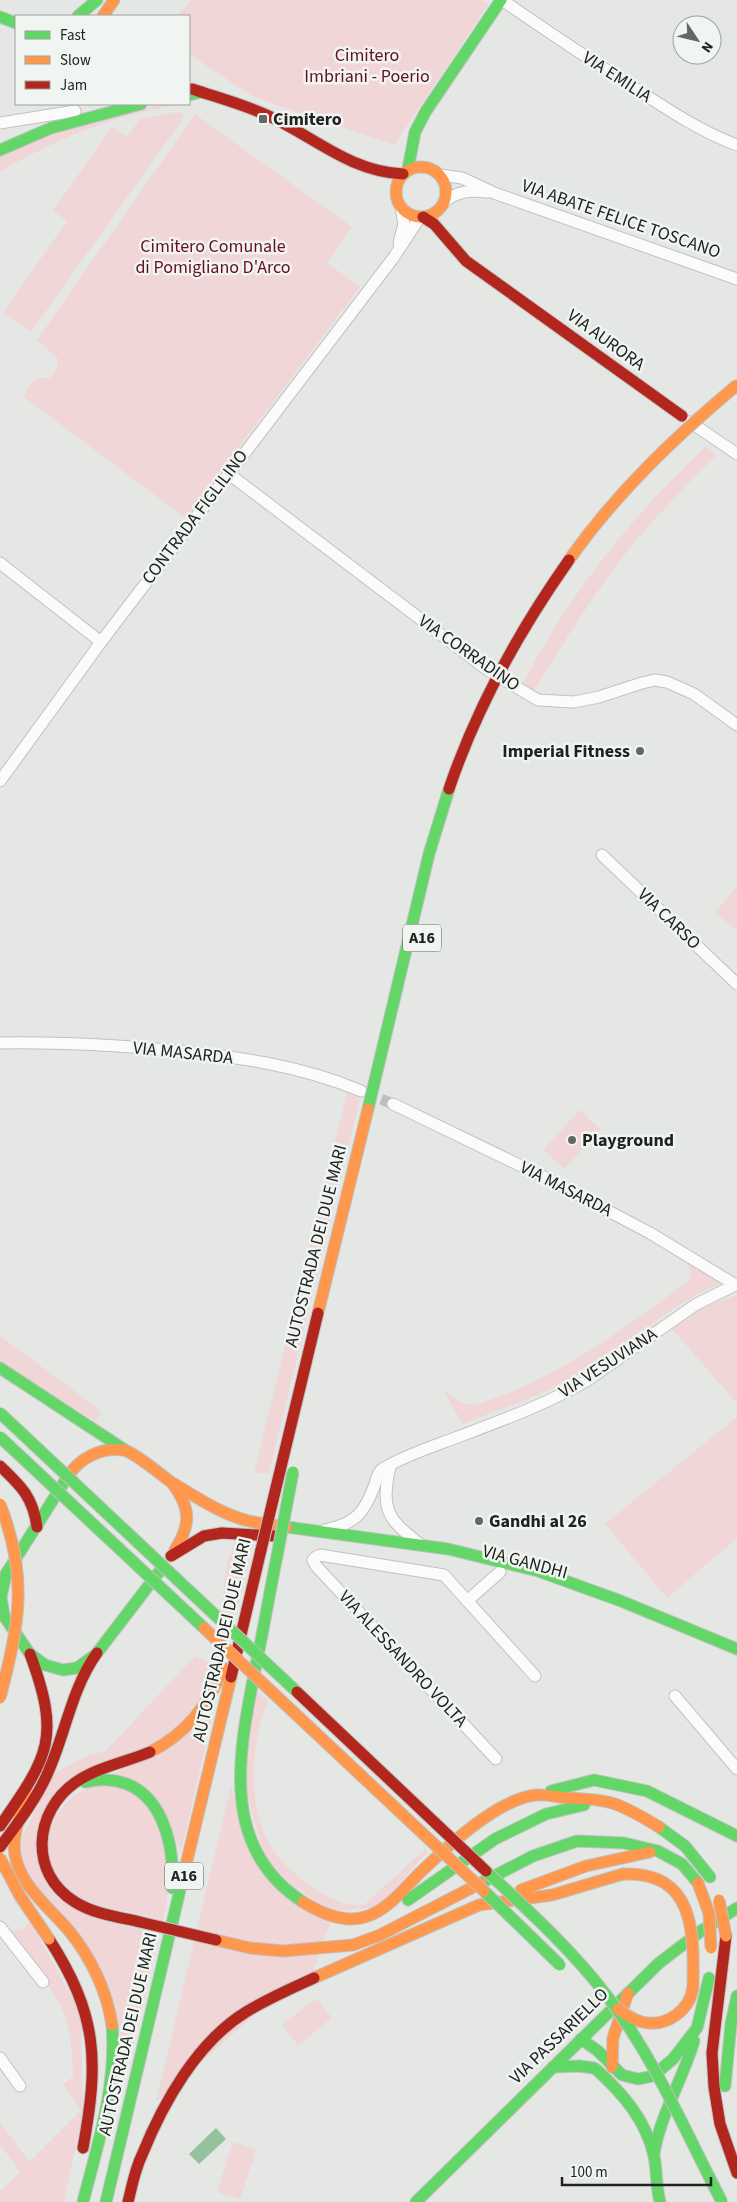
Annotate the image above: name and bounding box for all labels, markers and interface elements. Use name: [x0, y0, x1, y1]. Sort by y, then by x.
legend: [15, 15, 190, 105]
north arrow: [672, 15, 722, 65]
text: Fast: [60, 25, 86, 46]
text: N: [696, 37, 718, 56]
park label: Cimitero Imbriani - Poerio: [304, 43, 430, 89]
street label: VIA EMILIA: [578, 45, 657, 109]
text: Slow: [60, 50, 91, 71]
text: Jam: [60, 75, 87, 96]
place label: Cimitero: [273, 107, 342, 132]
marker: Cimitero: [257, 113, 269, 125]
street label: VIA ABATE FELICE TOSCANO: [518, 173, 724, 265]
park label: Cimitero Comunale di Pomigliano D'Arco: [135, 234, 291, 280]
street label: VIA AURORA: [562, 303, 650, 377]
street label: CONTRADA FIGLILINO: [136, 445, 254, 589]
street label: VIA CORRADINO: [413, 609, 525, 697]
place label: Imperial Fitness: [502, 739, 630, 764]
marker: Imperial Fitness: [634, 745, 646, 757]
street label: VIA CARSO: [632, 883, 706, 955]
road number: A16: [403, 924, 441, 951]
street label: VIA MASARDA: [132, 1035, 235, 1071]
place label: Playground: [582, 1128, 674, 1153]
marker: Playground: [566, 1134, 578, 1146]
street label: AUTOSTRADA DEI DUE MARI: [279, 1142, 353, 1350]
street label: VIA MASARDA: [516, 1155, 617, 1223]
street label: VIA VESUVIANA: [554, 1322, 662, 1404]
place label: Gandhi al 26: [489, 1509, 587, 1534]
marker: Gandhi al 26: [473, 1515, 485, 1527]
street label: AUTOSTRADA DEI DUE MARI: [186, 1536, 258, 1744]
street label: VIA GANDHI: [480, 1539, 570, 1585]
street label: VIA ALESSANDRO VOLTA: [333, 1585, 473, 1733]
road number: A16: [165, 1862, 203, 1890]
street label: AUTOSTRADA DEI DUE MARI: [92, 1930, 164, 2138]
street label: VIA PASSARIELLO: [504, 1982, 614, 2090]
scale bar: [562, 2154, 711, 2186]
text: 100 m: [570, 2162, 608, 2183]

